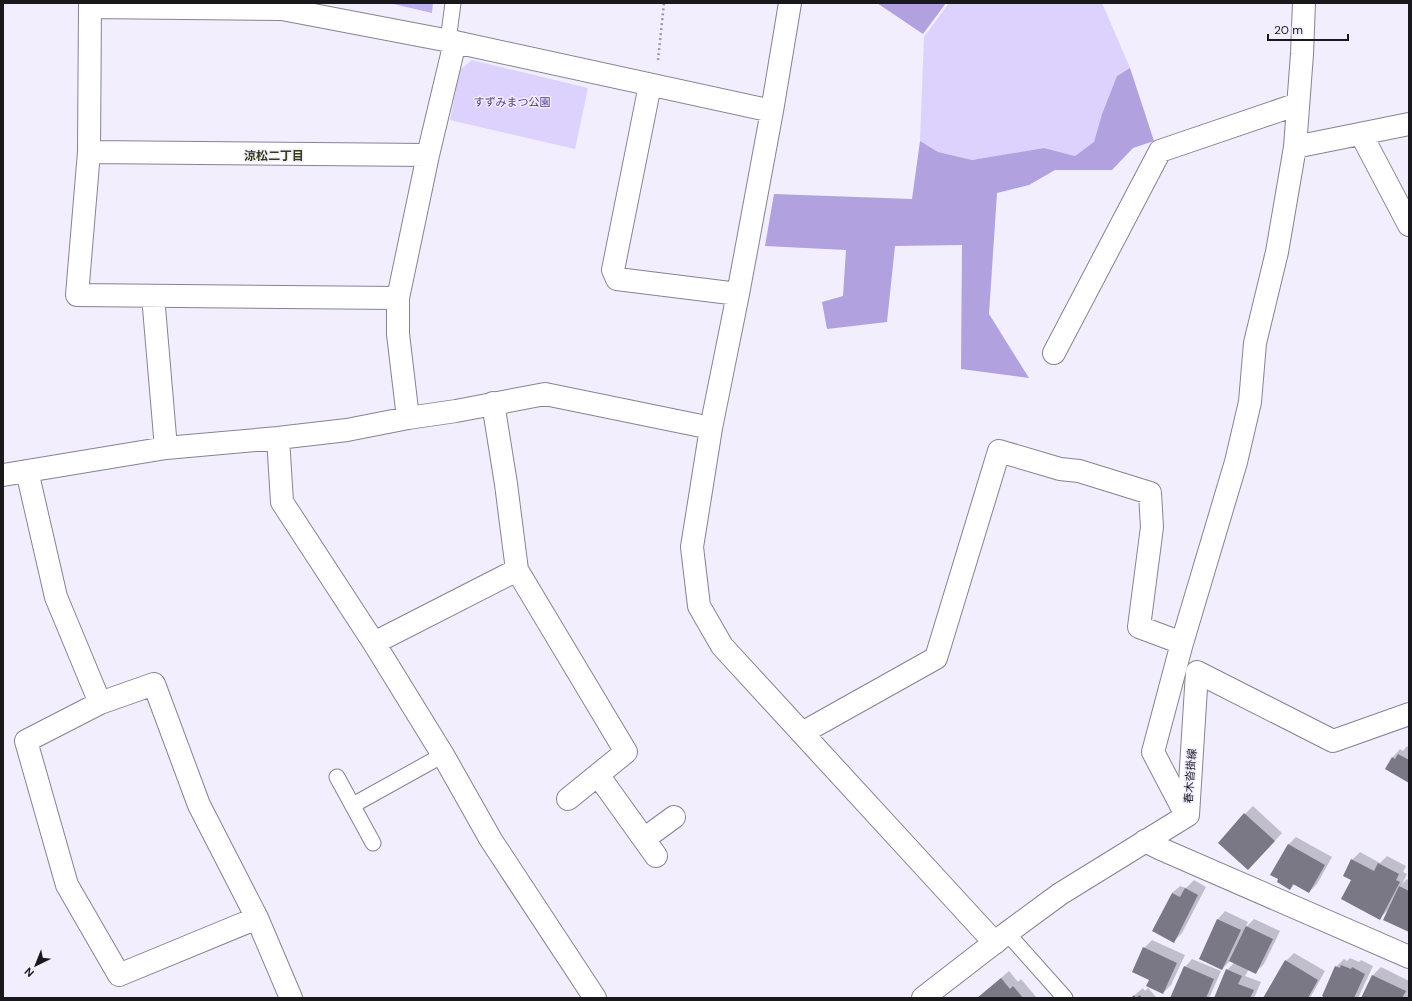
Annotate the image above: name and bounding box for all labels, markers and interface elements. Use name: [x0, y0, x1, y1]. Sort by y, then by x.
scale bar: [1268, 16, 1348, 42]
text: 20 m: [1274, 22, 1303, 38]
park label: すずみまつ公園: [474, 95, 551, 109]
district label: 涼松二丁目: [244, 148, 304, 164]
street label: 春木沓掛線: [1181, 748, 1199, 804]
north arrow: [16, 945, 56, 985]
text: N: [21, 964, 37, 980]

